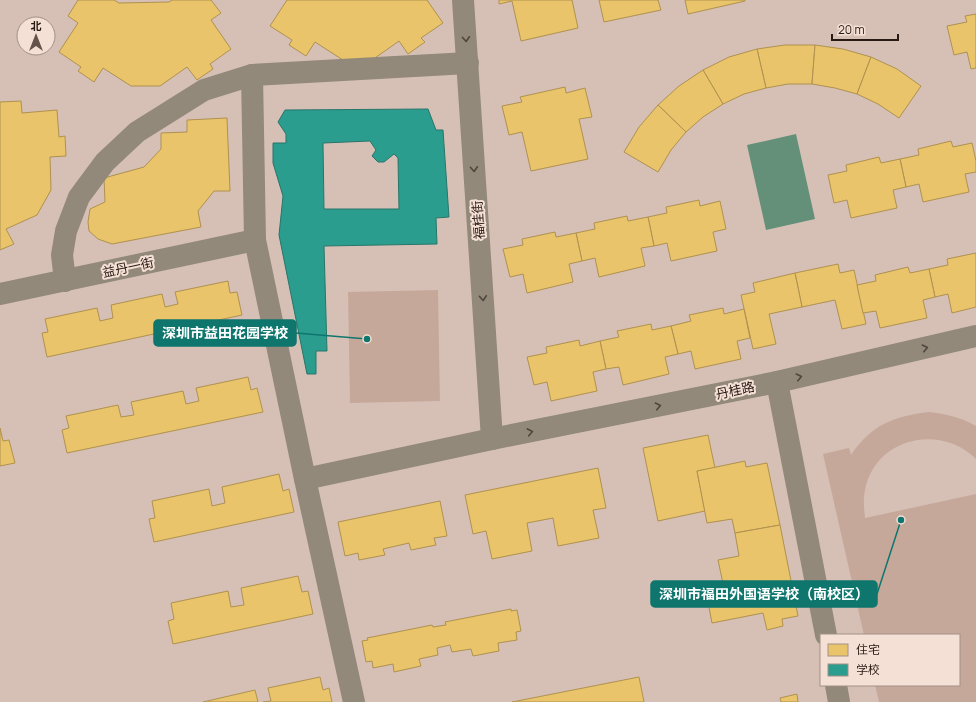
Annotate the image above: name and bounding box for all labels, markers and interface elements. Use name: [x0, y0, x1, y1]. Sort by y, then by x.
north arrow: [16, 16, 56, 56]
scale bar: [832, 16, 898, 42]
text: 北: [31, 18, 42, 33]
text: 20 m: [838, 21, 865, 38]
one-way arrow: [462, 36, 470, 42]
one-way arrow: [470, 166, 479, 172]
street label: 福桂街: [468, 200, 488, 240]
street label: 益丹一街: [101, 253, 155, 281]
one-way arrow: [478, 295, 487, 301]
callout: 深圳市益田花园学校: [154, 320, 296, 346]
text: 深圳市益田花园学校: [162, 323, 288, 342]
one-way arrow: [922, 344, 929, 352]
one-way arrow: [796, 373, 802, 381]
street label: 丹桂路: [714, 377, 756, 403]
one-way arrow: [655, 403, 661, 411]
one-way arrow: [527, 428, 533, 437]
callout: 深圳市福田外国语学校（南校区）: [651, 581, 877, 607]
text: 深圳市福田外国语学校（南校区）: [659, 584, 869, 603]
legend: [820, 634, 960, 686]
text: 住宅: [856, 641, 880, 658]
text: 学校: [856, 661, 880, 678]

